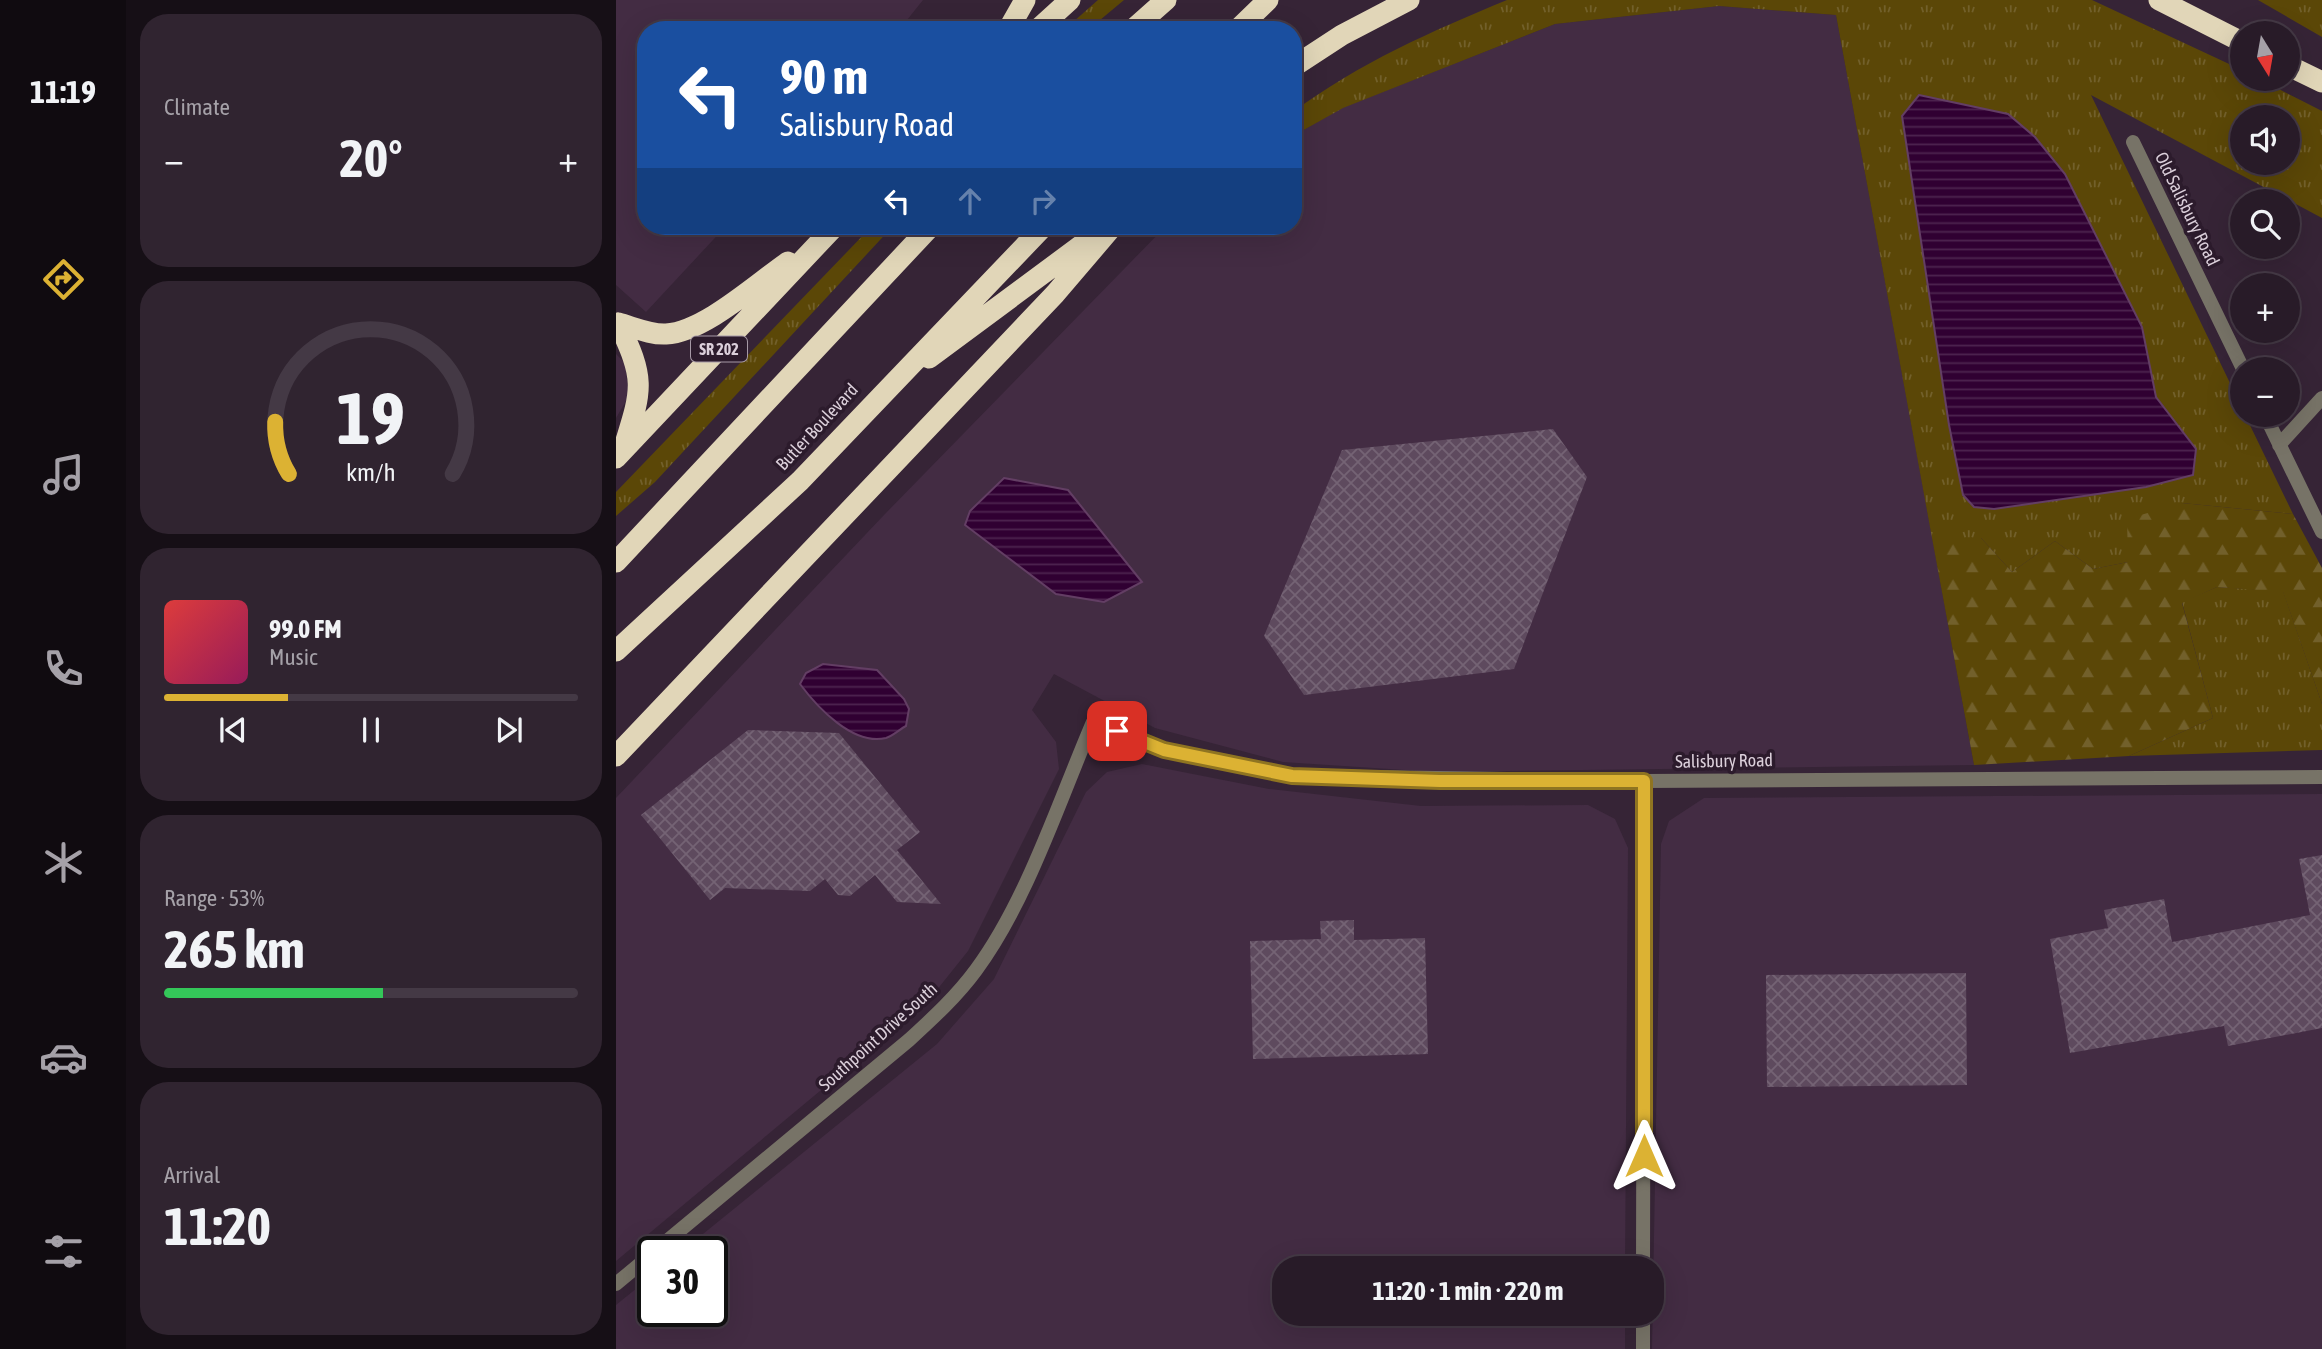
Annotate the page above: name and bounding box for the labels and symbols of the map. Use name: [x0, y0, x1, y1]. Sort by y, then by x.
north arrow: [2230, 21, 2300, 91]
street label: Old Salisbury Road: [2151, 148, 2224, 269]
road number: SR 202: [691, 336, 747, 362]
street label: Butler Boulevard: [771, 379, 862, 474]
pin: [1087, 701, 1147, 761]
street label: Salisbury Road: [1675, 749, 1773, 772]
street label: Southpoint Drive South: [814, 978, 941, 1095]
position arrow: [1607, 1119, 1681, 1193]
speed limit sign: 30: [637, 1236, 728, 1327]

